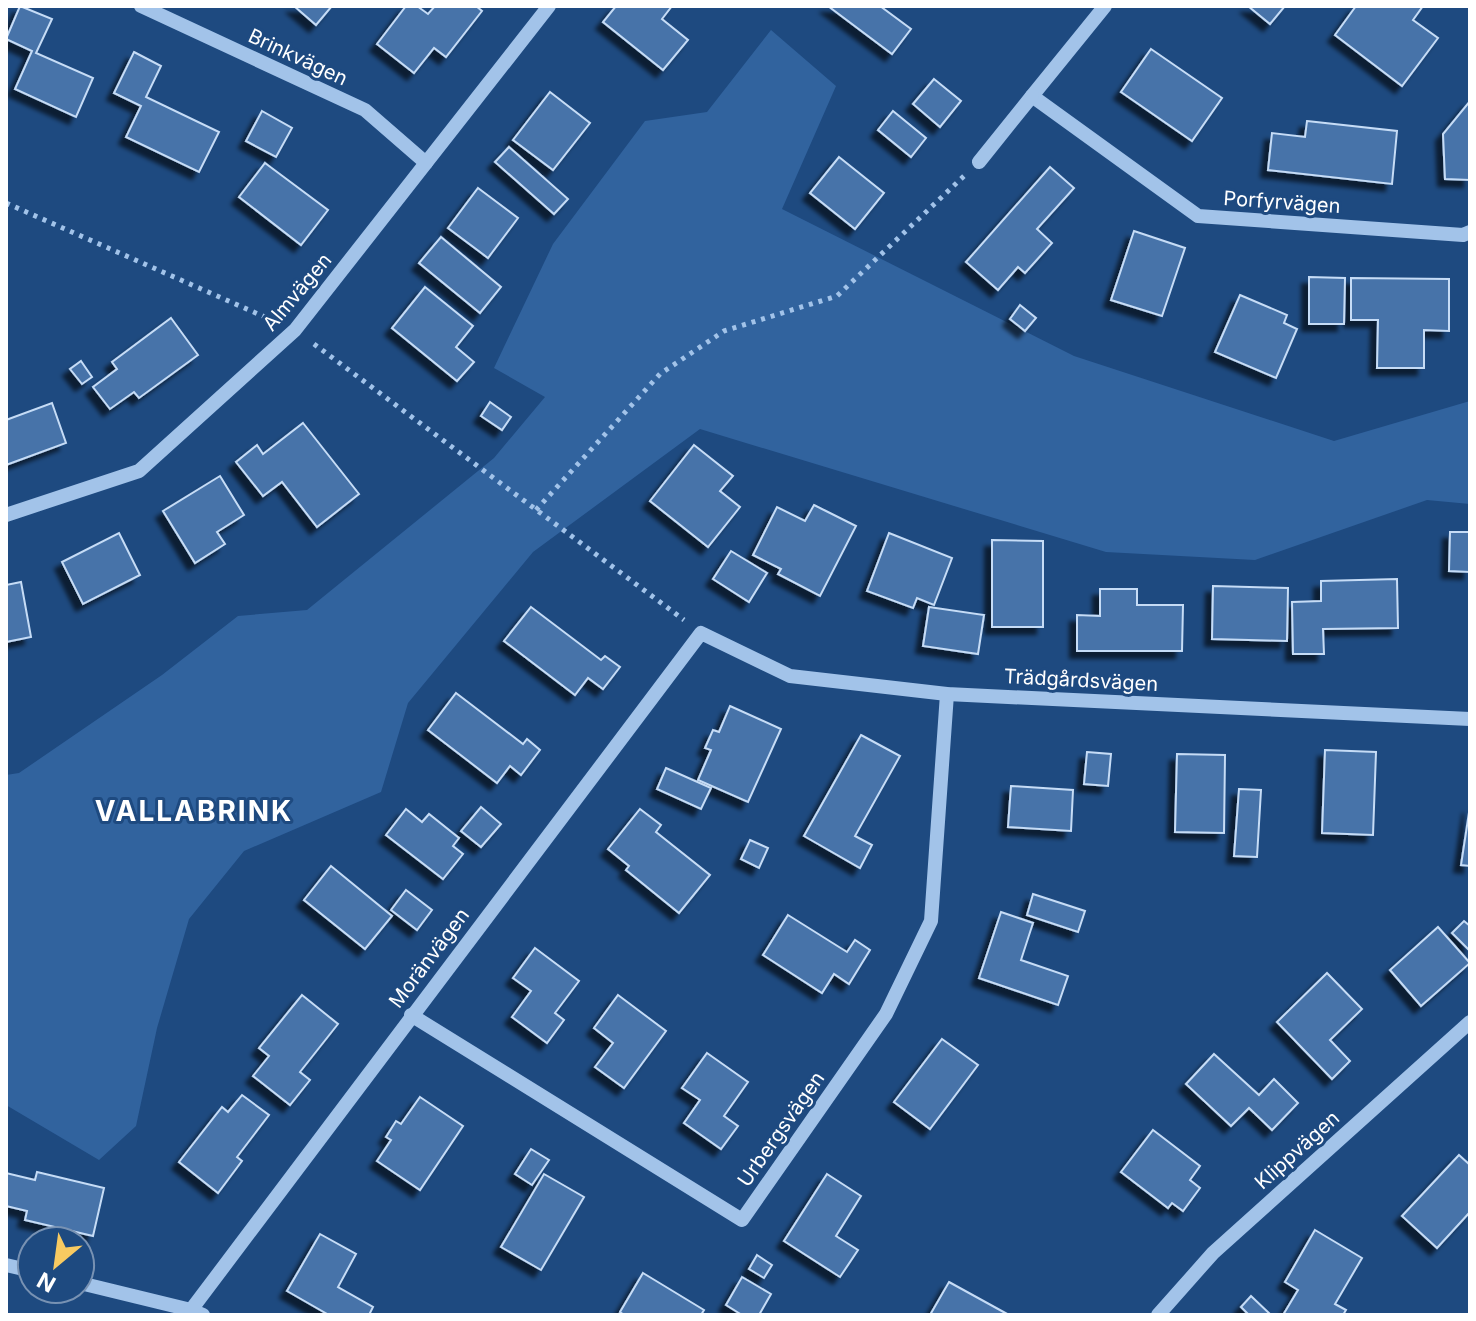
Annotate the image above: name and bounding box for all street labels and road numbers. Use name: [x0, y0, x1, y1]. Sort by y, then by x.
street label: Brinkvägen: [245, 24, 351, 90]
street label: Porfyrvägen: [1223, 186, 1341, 218]
street label: Almvägen: [258, 248, 336, 336]
street label: Trädgårdsvägen: [1003, 664, 1159, 696]
street label: Moränvägen: [384, 903, 474, 1013]
street label: Urbergsvägen: [733, 1067, 829, 1191]
street label: Klippvägen: [1250, 1106, 1344, 1194]

